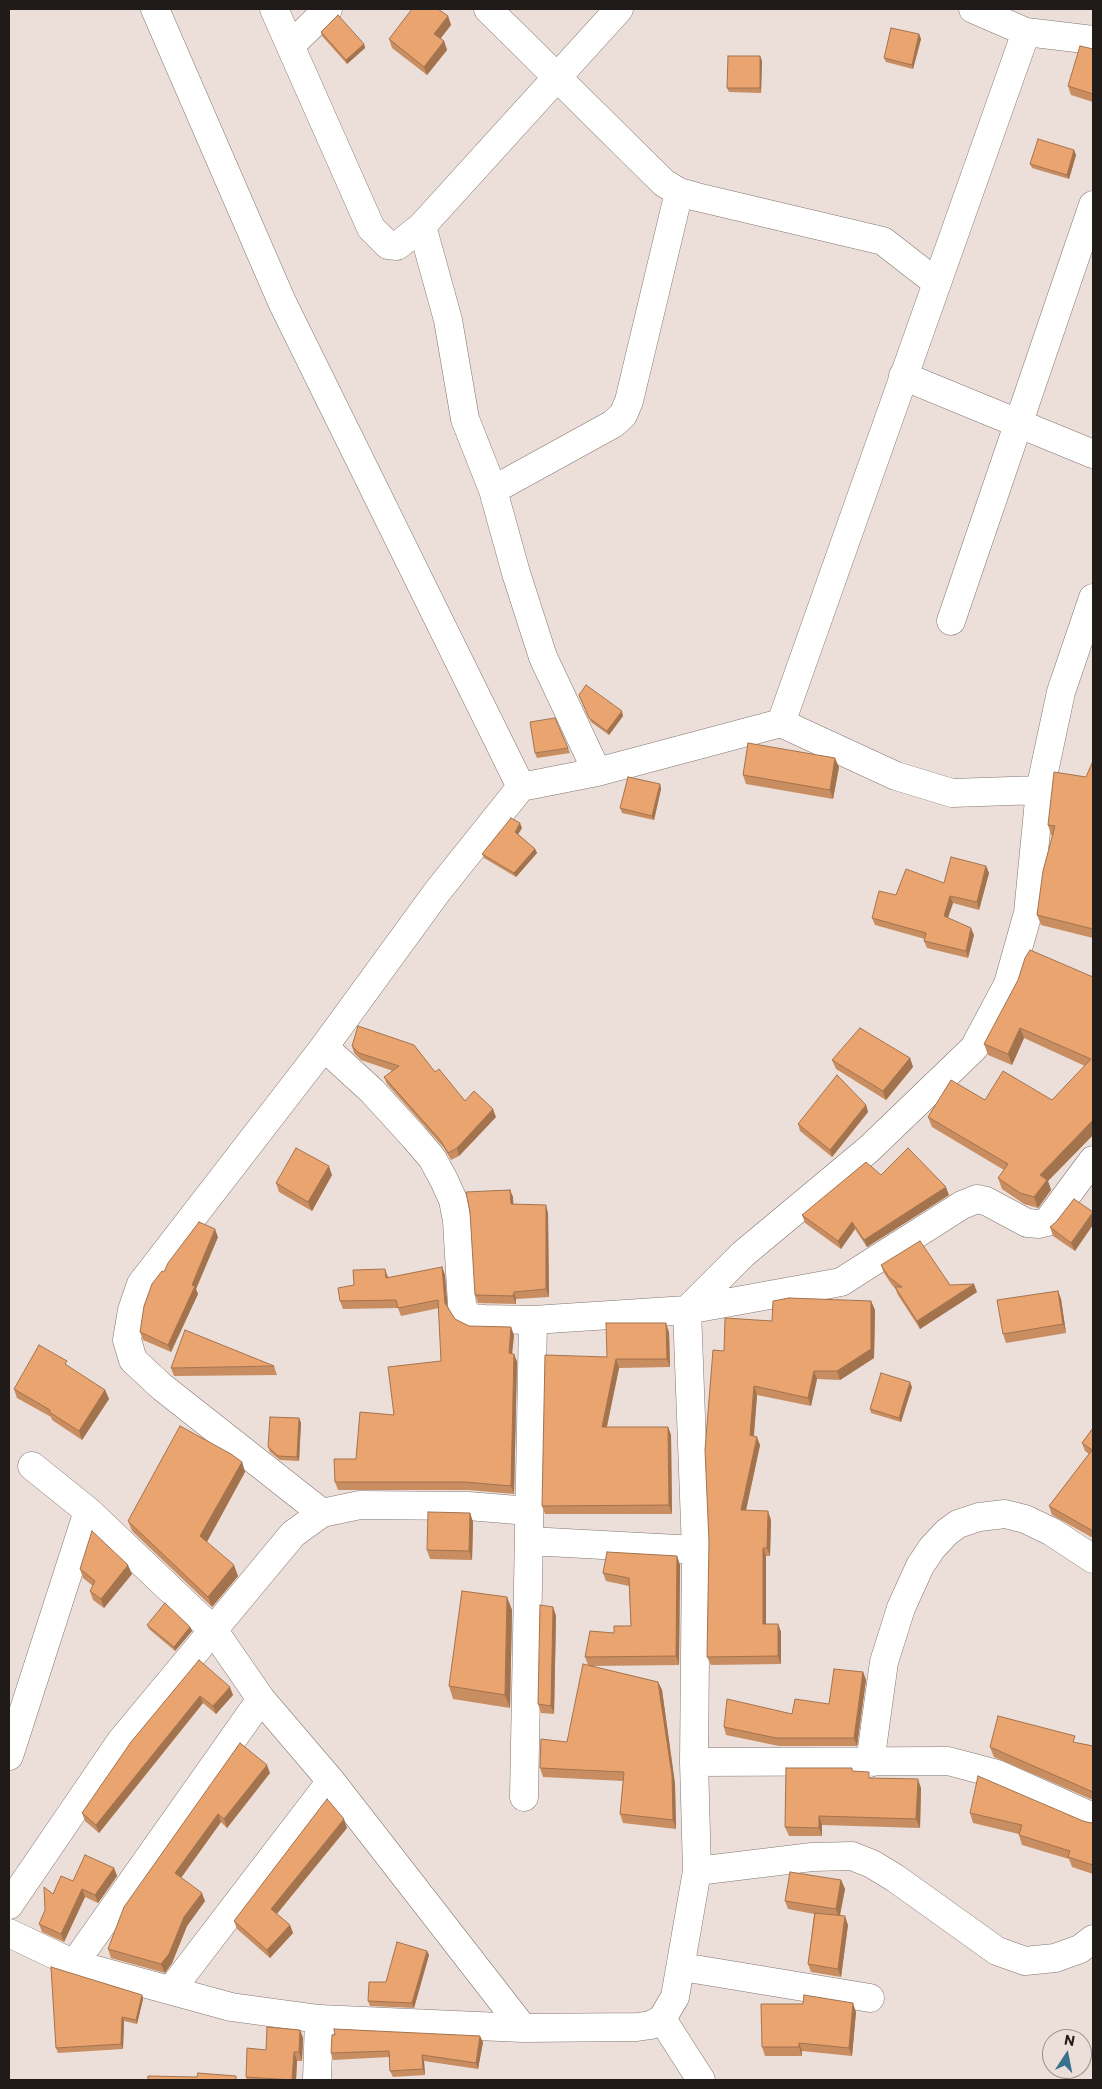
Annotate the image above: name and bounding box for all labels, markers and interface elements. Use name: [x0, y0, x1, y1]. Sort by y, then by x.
north arrow: [1042, 2029, 1092, 2079]
text: N: [1063, 2030, 1077, 2049]

